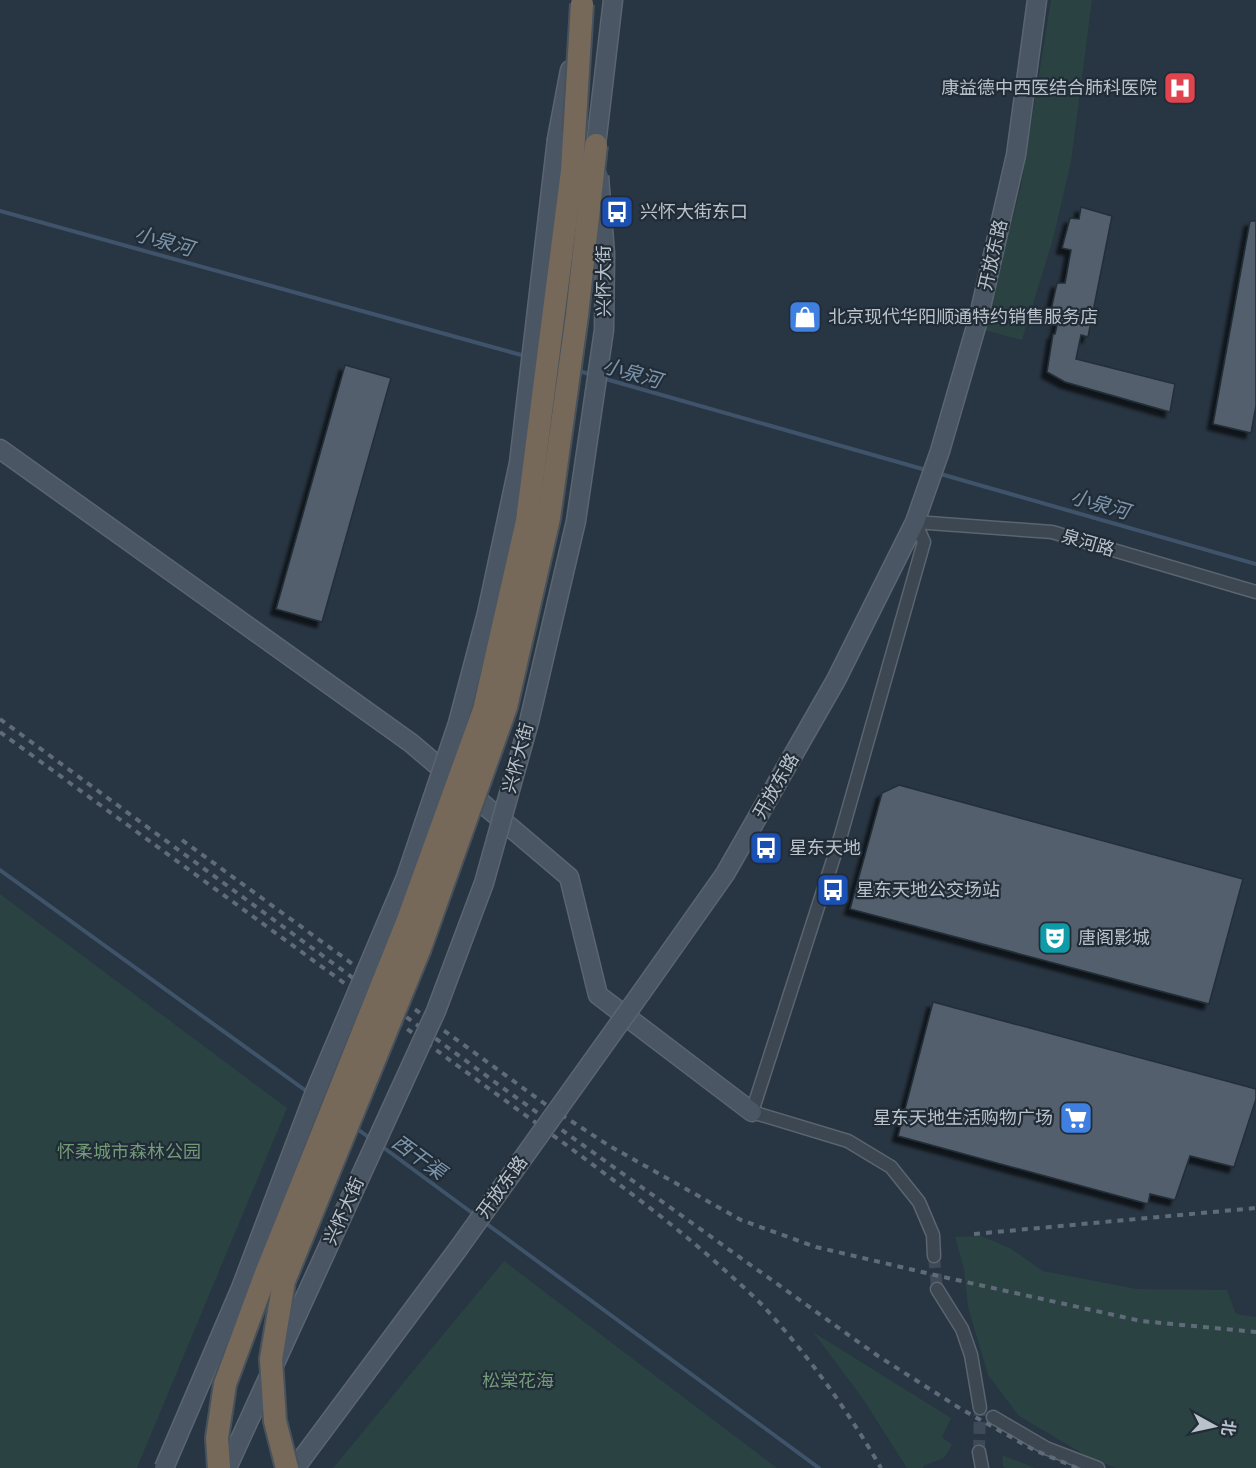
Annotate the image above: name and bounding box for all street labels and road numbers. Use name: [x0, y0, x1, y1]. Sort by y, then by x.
street label: 开放东路: [974, 217, 1012, 293]
street label: 兴怀大街: [593, 245, 615, 317]
street label: 泉河路: [1059, 525, 1117, 561]
street label: 兴怀大街: [498, 720, 538, 796]
street label: 开放东路: [748, 749, 804, 823]
street label: 开放东路: [472, 1151, 532, 1223]
street label: 兴怀大街: [319, 1174, 369, 1248]

